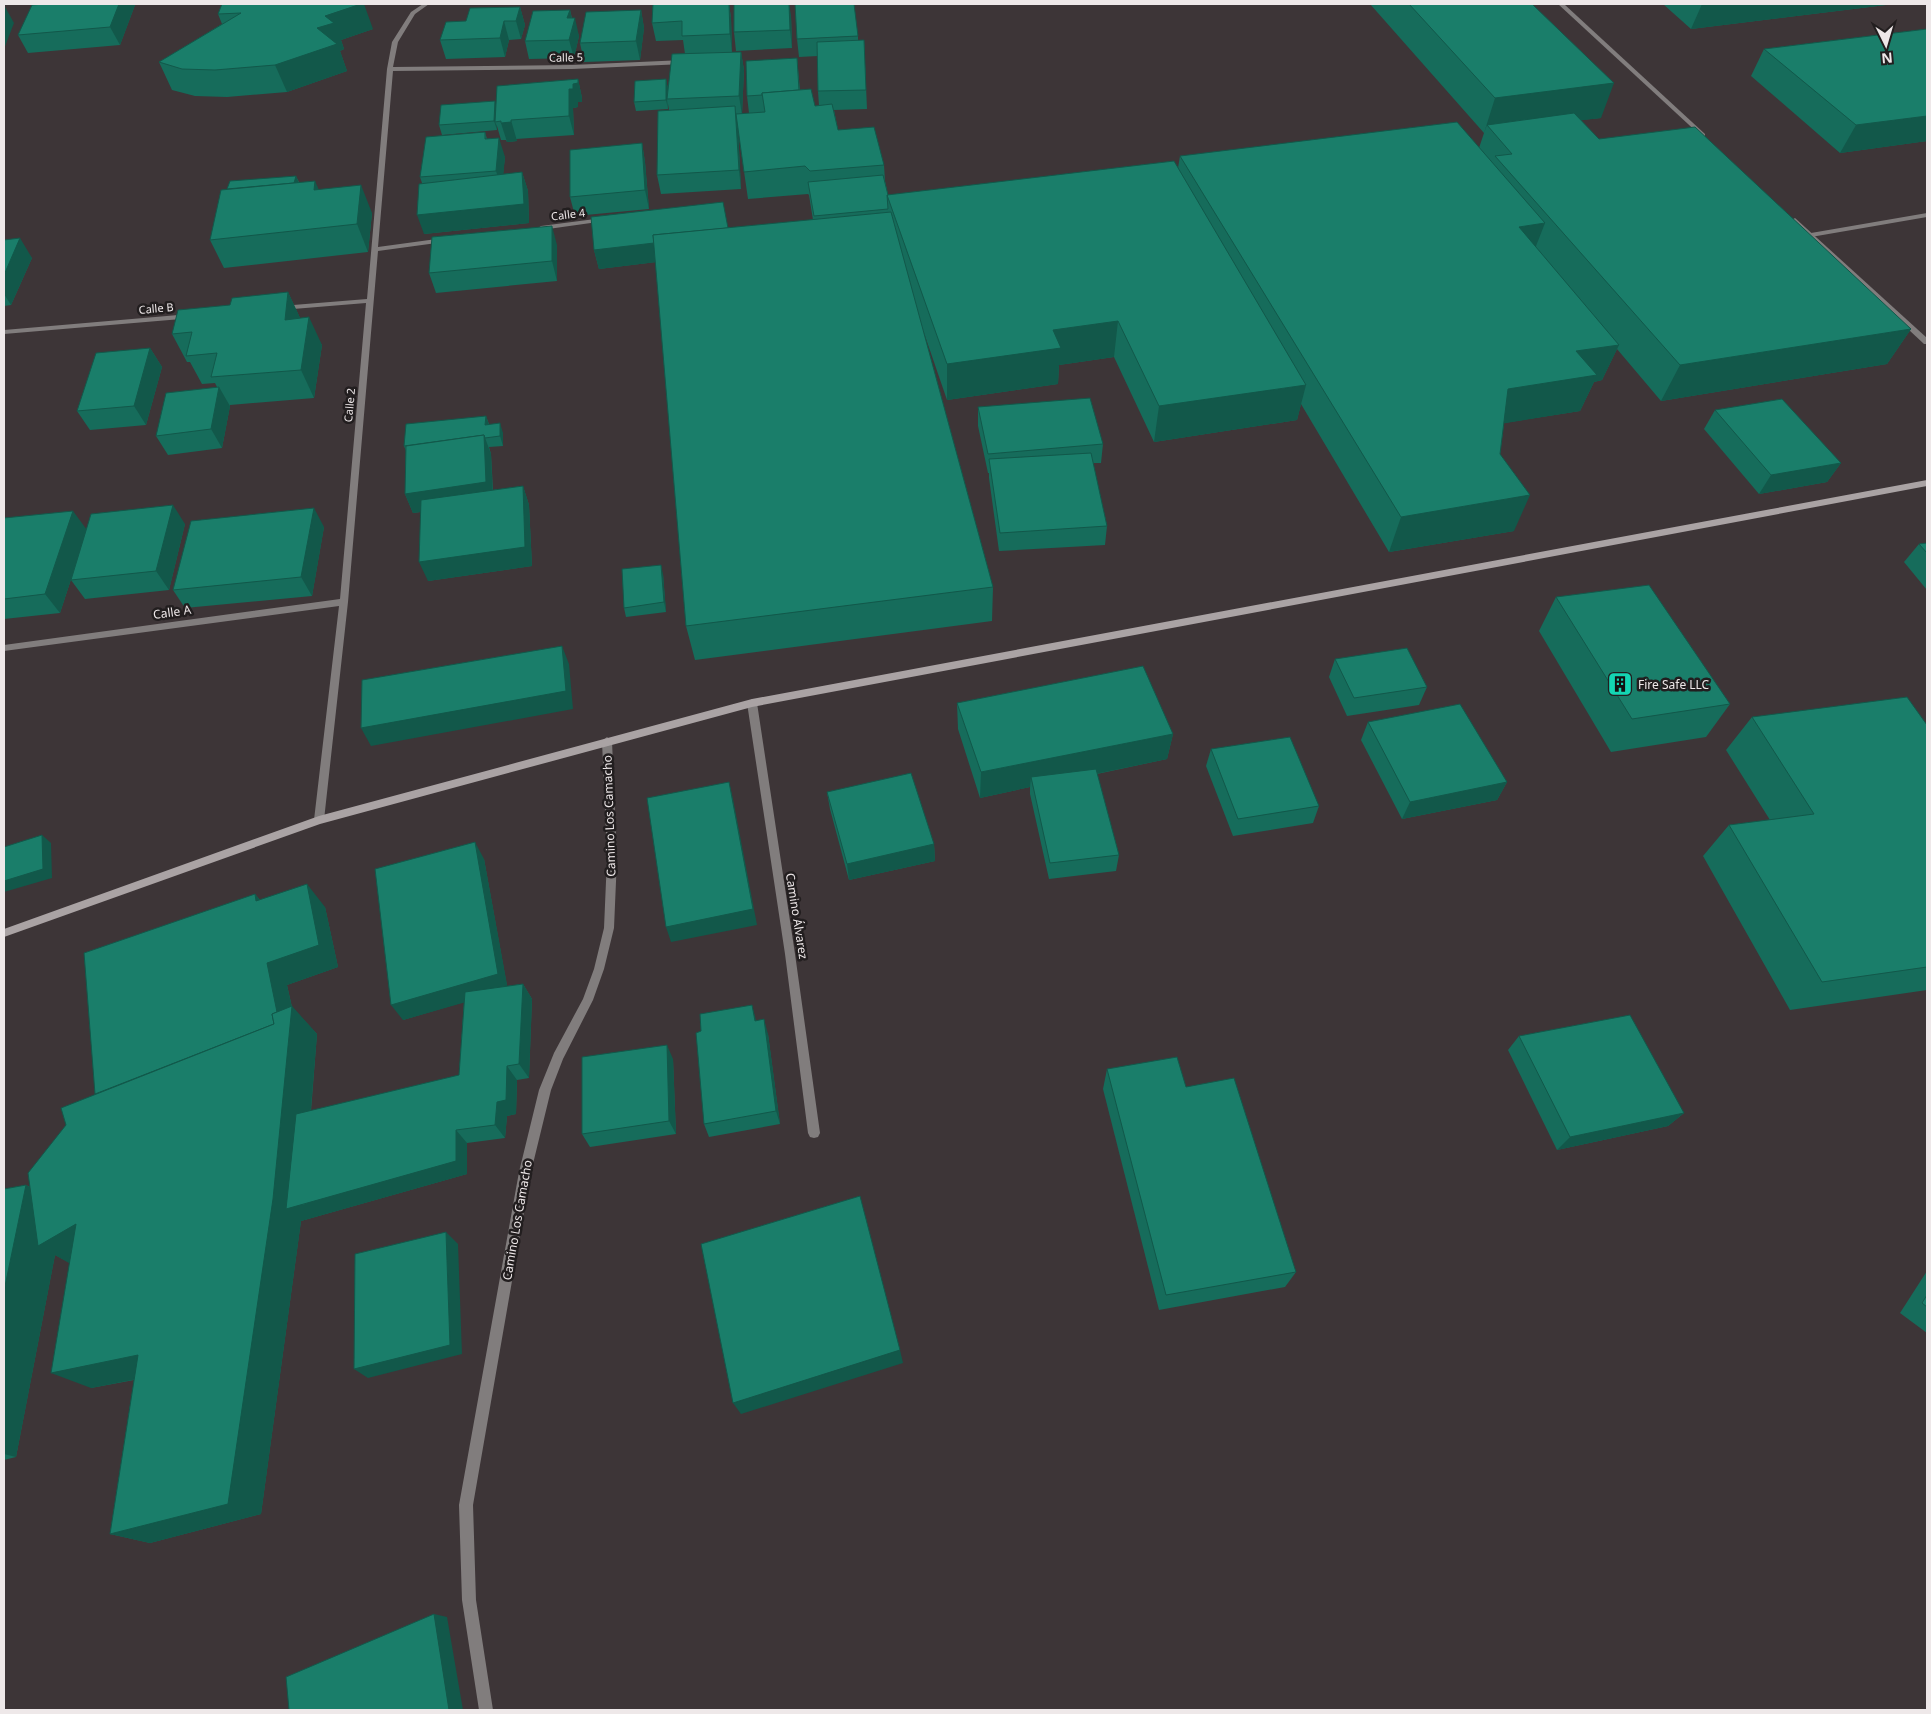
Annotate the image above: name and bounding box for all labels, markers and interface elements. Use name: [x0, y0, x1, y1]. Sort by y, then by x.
north arrow: [1861, 20, 1911, 70]
text: N: [1881, 48, 1894, 68]
street label: Calle 5: [549, 49, 583, 65]
street label: Calle 4: [550, 204, 587, 224]
street label: Calle B: [138, 299, 174, 317]
street label: Calle 2: [340, 387, 358, 423]
street label: Calle A: [152, 601, 192, 623]
building icon: Fire Safe LLC: [1607, 671, 1633, 697]
place label: Fire Safe LLC: [1638, 676, 1710, 693]
street label: Camino Los Camacho: [598, 755, 620, 877]
street label: Camino Álvarez: [782, 872, 812, 961]
street label: Camino Los Camacho: [498, 1159, 536, 1281]

